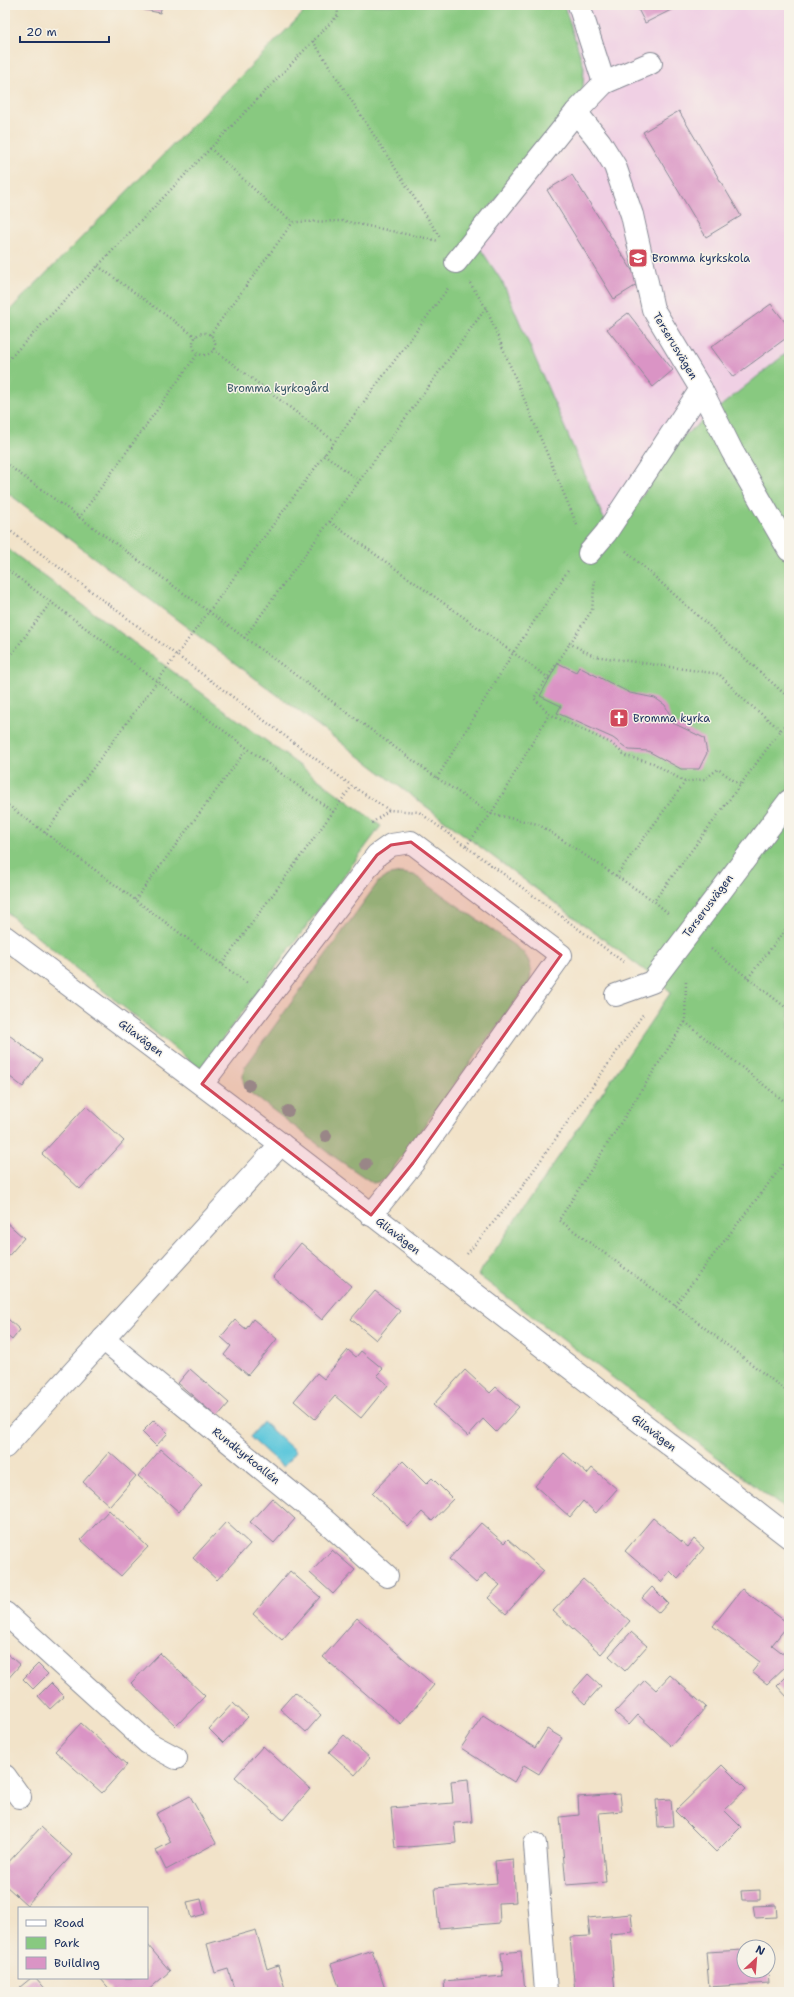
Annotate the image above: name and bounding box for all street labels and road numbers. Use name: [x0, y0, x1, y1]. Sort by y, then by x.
street label: Terserusvägen: [649, 310, 701, 383]
street label: Terserusvägen: [679, 871, 737, 941]
street label: Gliavägen: [115, 1016, 167, 1060]
street label: Gliavägen: [373, 1214, 424, 1258]
street label: Gliavägen: [629, 1411, 680, 1455]
street label: Rundkyrkoallén: [209, 1424, 283, 1488]

